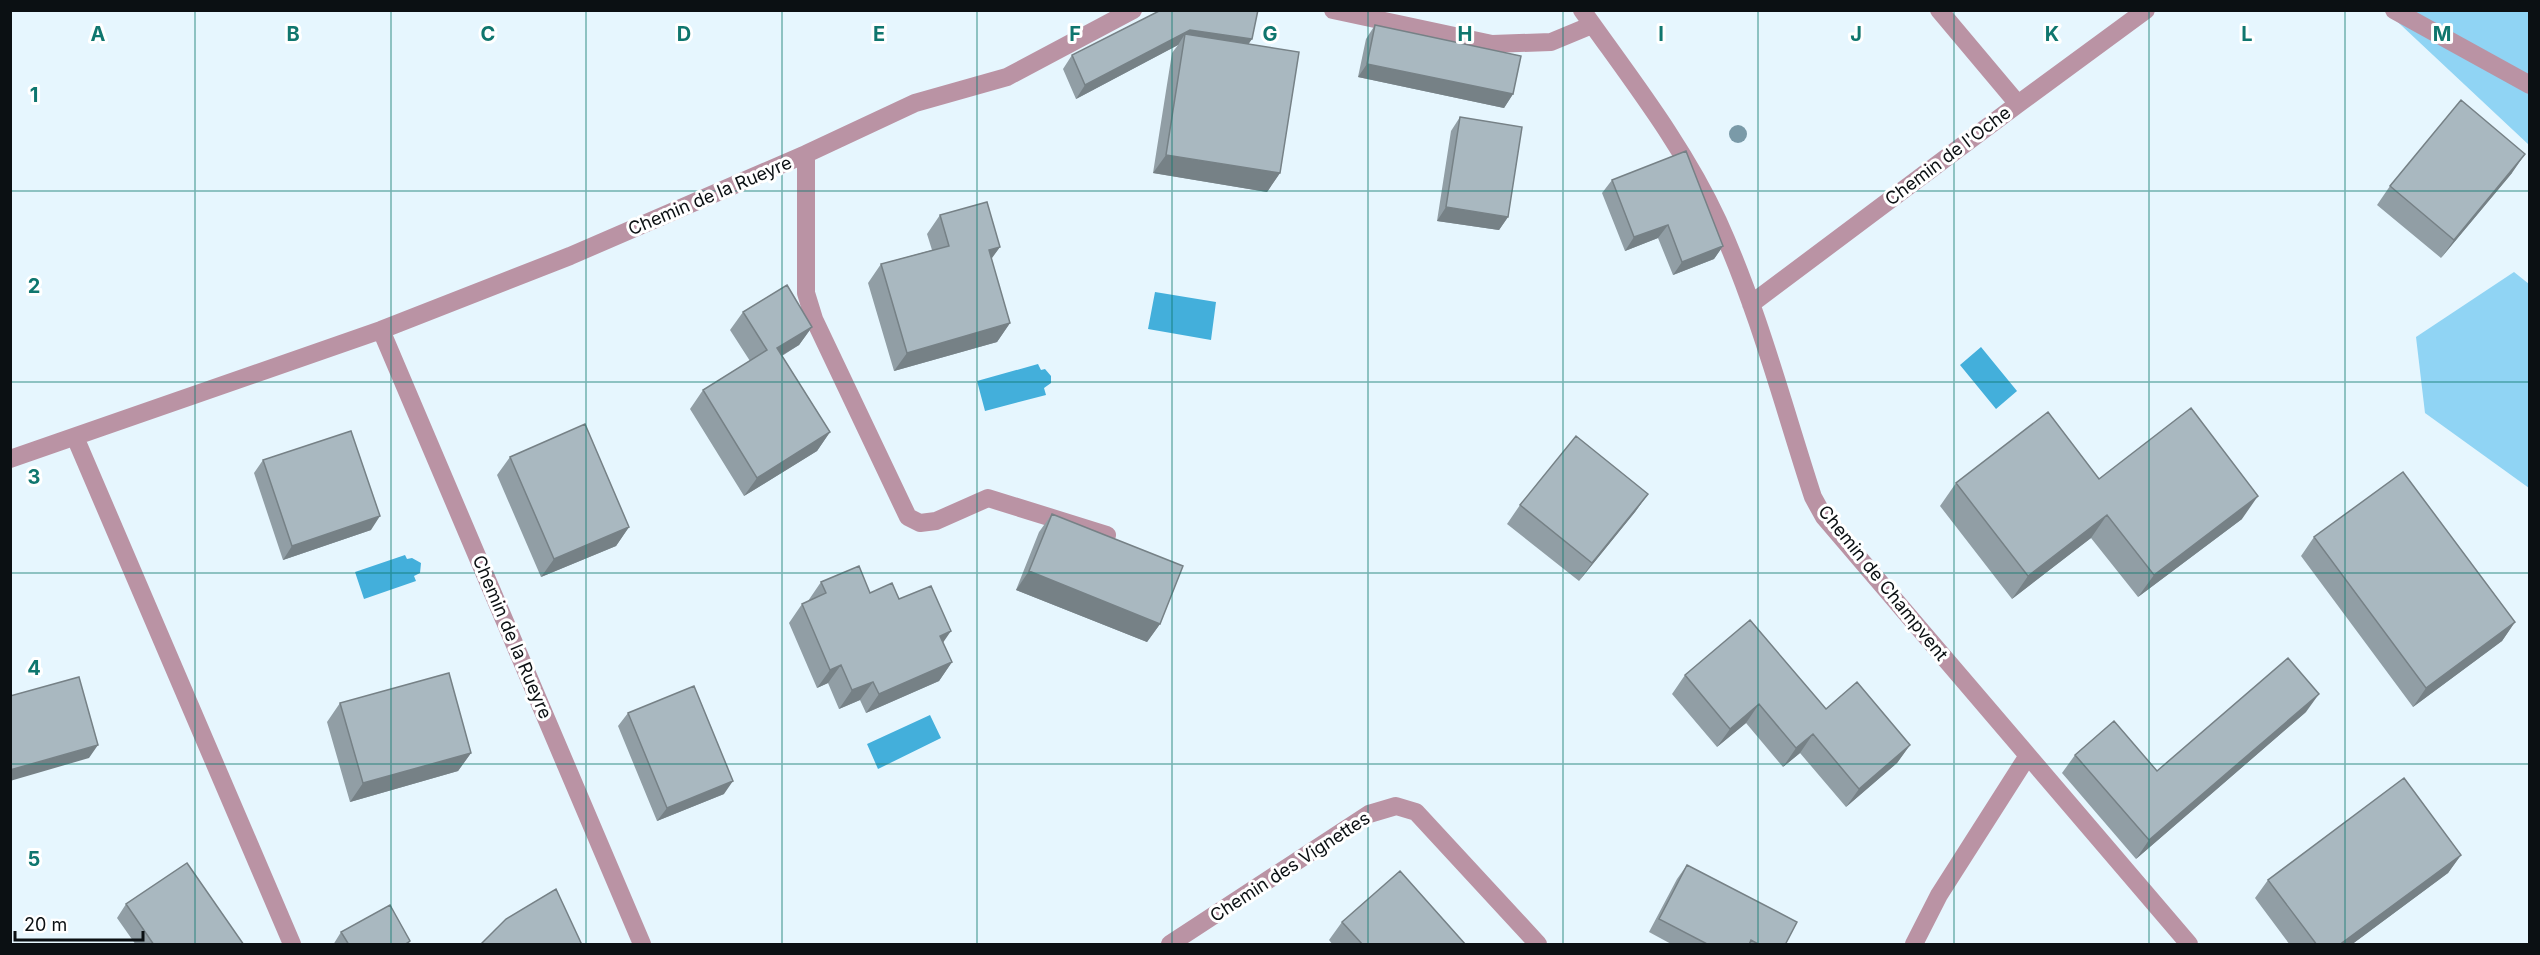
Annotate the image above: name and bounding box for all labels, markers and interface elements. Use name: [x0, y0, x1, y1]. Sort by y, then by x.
text: A: [91, 22, 106, 46]
text: B: [286, 22, 300, 46]
text: C: [481, 22, 495, 46]
text: D: [677, 22, 691, 46]
text: E: [873, 22, 885, 46]
text: F: [1069, 22, 1081, 46]
text: G: [1262, 22, 1278, 46]
text: H: [1458, 22, 1472, 46]
text: I: [1658, 22, 1664, 46]
text: J: [1850, 22, 1862, 46]
text: K: [2045, 22, 2059, 46]
text: L: [2241, 22, 2253, 46]
text: M: [2433, 22, 2451, 46]
text: 1: [30, 83, 38, 107]
street label: Chemin de l'Oche: [1881, 102, 2015, 210]
street label: Chemin de la Rueyre: [625, 152, 795, 240]
text: 2: [28, 274, 40, 298]
text: 3: [28, 465, 40, 489]
street label: Chemin de Champvent: [1814, 501, 1953, 665]
street label: Chemin de la Rueyre: [468, 552, 556, 722]
text: 4: [27, 656, 41, 680]
street label: Chemin des Vignettes: [1206, 807, 1374, 926]
text: 5: [28, 847, 40, 871]
scale bar: [15, 904, 142, 942]
text: 20 m: [24, 914, 67, 935]

